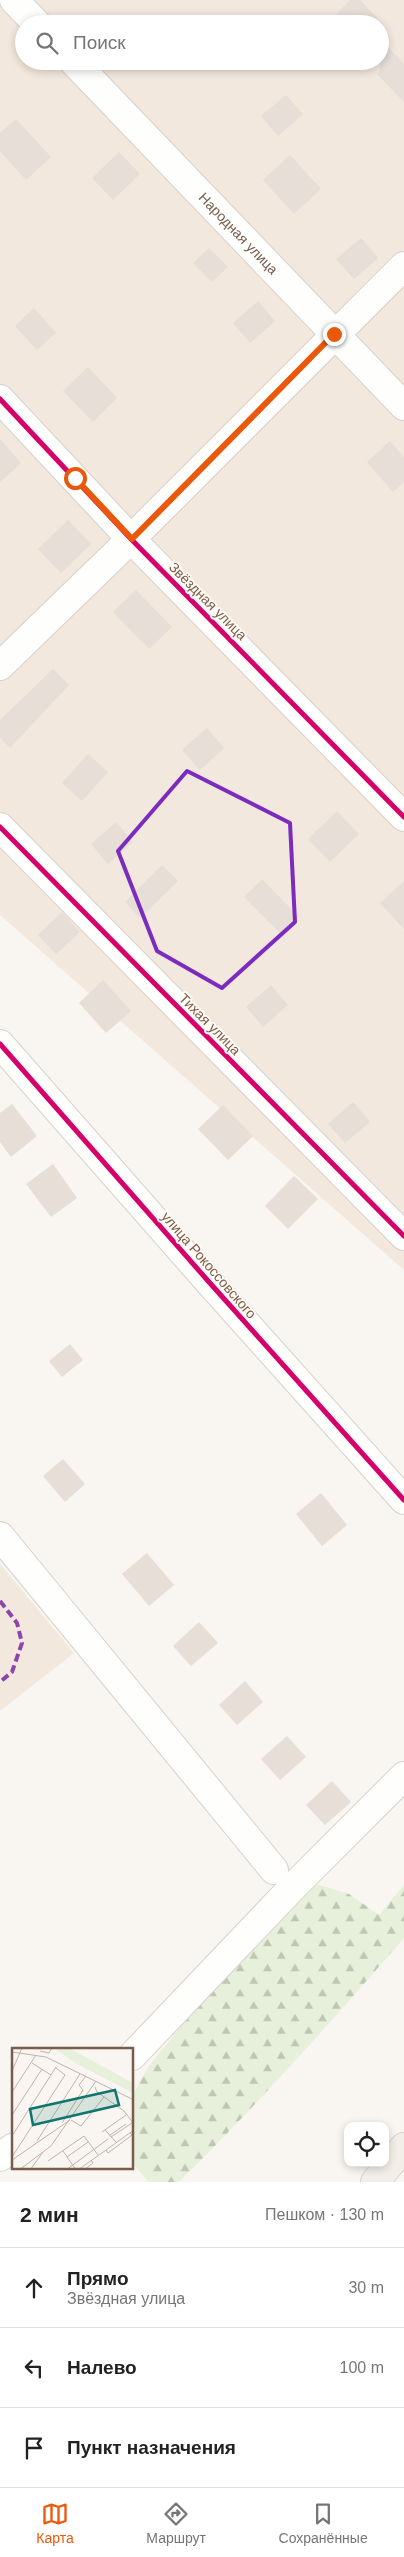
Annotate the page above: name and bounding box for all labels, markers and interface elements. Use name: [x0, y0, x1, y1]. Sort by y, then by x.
search box: [15, 15, 389, 70]
icon: search: [33, 29, 61, 57]
text: Поиск: [73, 32, 126, 53]
street label: Народная улица: [196, 189, 281, 278]
route end: [323, 323, 346, 346]
route start: [64, 467, 87, 490]
street label: Звёздная улица: [166, 559, 250, 643]
street label: Тихая улица: [176, 990, 244, 1058]
street label: улица Рокоссовского: [158, 1208, 260, 1322]
inset map: [12, 2048, 134, 2170]
map controls: [344, 2122, 389, 2167]
button: locate: [344, 2122, 389, 2167]
text: 2 мин: [20, 2203, 79, 2226]
text: Пешком · 130 m: [265, 2206, 384, 2223]
text: Прямо: [67, 2268, 129, 2289]
icon: ahead: [20, 2274, 48, 2302]
text: 30 m: [348, 2279, 384, 2296]
text: Звёздная улица: [67, 2290, 185, 2307]
icon: left: [20, 2354, 48, 2382]
text: Налево: [67, 2357, 137, 2378]
text: 100 m: [340, 2359, 384, 2376]
icon: arrive: [20, 2434, 48, 2462]
text: Пункт назначения: [67, 2437, 236, 2458]
tab: Карта: [36, 2500, 74, 2546]
tab: Маршрут: [146, 2500, 206, 2546]
tab: Сохранённые: [279, 2500, 368, 2546]

